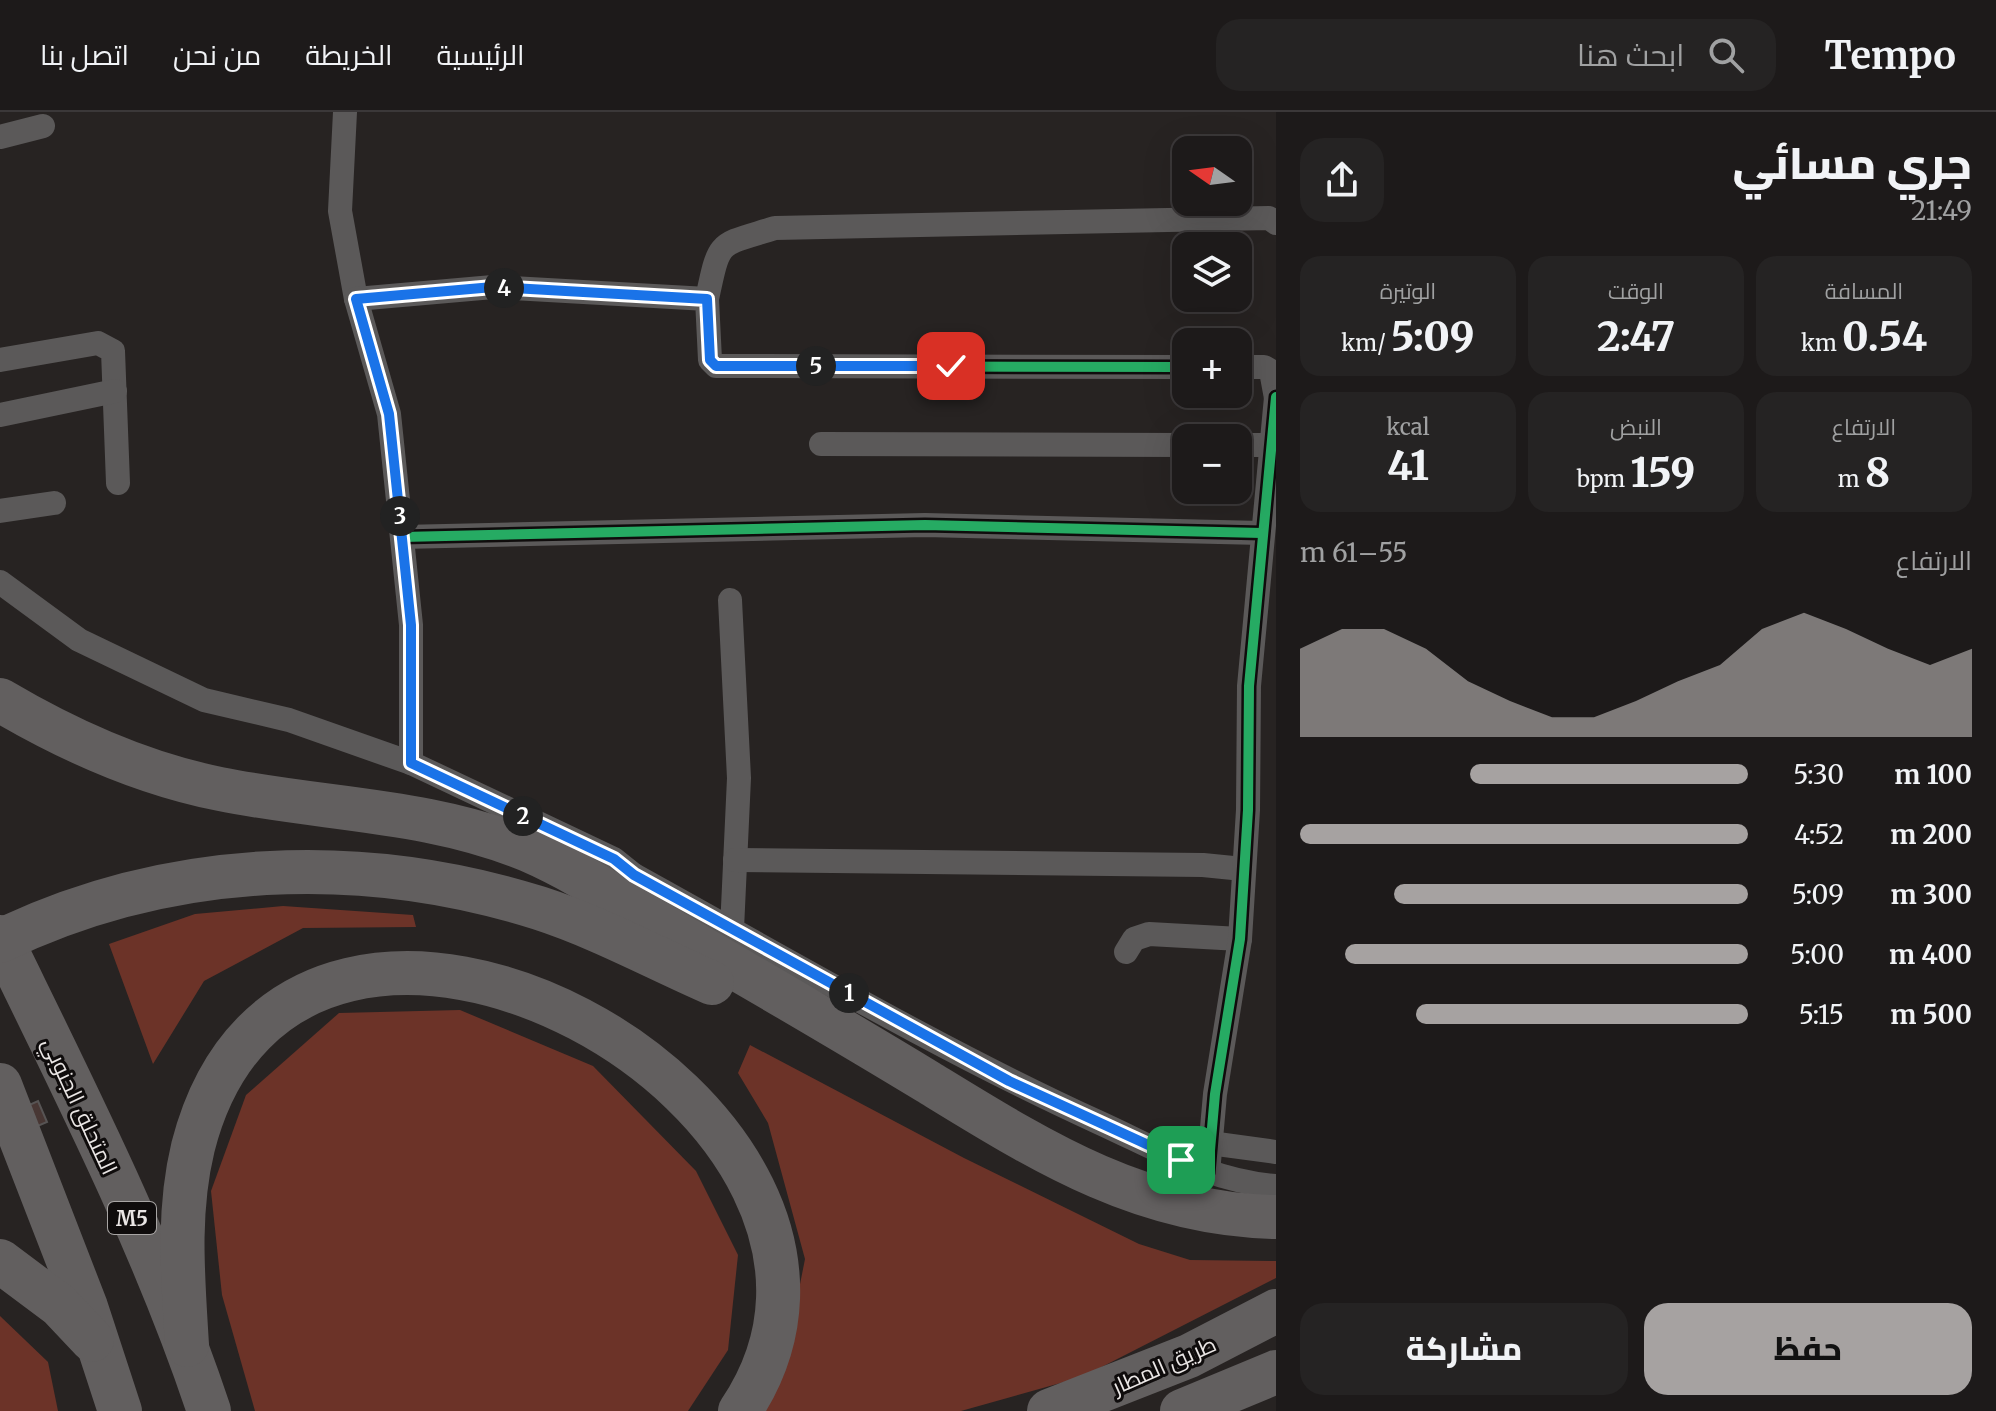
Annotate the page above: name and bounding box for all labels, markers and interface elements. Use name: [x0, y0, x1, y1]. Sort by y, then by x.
search box: [1216, 19, 1776, 91]
text: Tempo: [1824, 32, 1956, 79]
icon: search: [1704, 33, 1748, 77]
text: ابحث هنا: [1577, 36, 1684, 74]
text: اتصل بنا: [40, 37, 129, 73]
text: من نحن: [173, 37, 261, 73]
text: الخريطة: [305, 37, 393, 73]
text: الرئيسية: [437, 37, 524, 73]
north arrow: [1172, 136, 1252, 216]
map controls: [1172, 136, 1252, 504]
text: جري مسائي: [1732, 136, 1972, 191]
button: share: [1300, 138, 1384, 222]
text: 21:49: [1911, 194, 1972, 227]
button: layers: [1172, 232, 1252, 312]
pin: 4: [484, 268, 524, 308]
text: 4: [497, 274, 511, 302]
text: الوتيرة: [1380, 277, 1436, 305]
text: الوقت: [1608, 277, 1664, 305]
text: المسافة: [1825, 277, 1903, 305]
text: 5:09: [1391, 312, 1475, 362]
text: 2:47: [1597, 312, 1675, 362]
text: 0.54: [1842, 312, 1927, 362]
button: +: [1172, 328, 1252, 408]
text: /km: [1341, 329, 1391, 357]
text: km: [1801, 329, 1842, 357]
pin: [917, 332, 985, 400]
icon: check: [929, 344, 973, 388]
pin: 5: [796, 346, 836, 386]
text: 5: [810, 352, 822, 380]
text: kcal: [1386, 413, 1430, 441]
text: النبض: [1610, 413, 1662, 441]
text: الارتفاع: [1832, 413, 1896, 441]
button: −: [1172, 424, 1252, 504]
text: 41: [1387, 441, 1429, 491]
text: 159: [1630, 448, 1695, 498]
text: 8: [1865, 448, 1890, 498]
text: bpm: [1577, 465, 1630, 493]
text: m: [1838, 465, 1865, 493]
pin: 3: [380, 496, 420, 536]
text: 3: [394, 502, 406, 530]
text: 55–61 m: [1300, 536, 1407, 569]
text: الارتفاع: [1896, 544, 1972, 577]
text: 5:30: [1793, 758, 1844, 791]
text: 100 m: [1894, 758, 1972, 791]
pin: 2: [503, 796, 543, 836]
text: 2: [517, 802, 529, 830]
text: 4:52: [1794, 818, 1844, 851]
text: 200 m: [1890, 818, 1972, 851]
text: 5:09: [1792, 878, 1844, 911]
text: 300 m: [1891, 878, 1972, 911]
text: 5:00: [1790, 938, 1844, 971]
text: 400 m: [1889, 938, 1972, 971]
pin: 1: [829, 973, 869, 1013]
text: 1: [844, 979, 854, 1007]
text: 5:15: [1799, 998, 1844, 1031]
text: 500 m: [1890, 998, 1972, 1031]
street label: المتحلق الجنوبي: [33, 1033, 124, 1180]
pin: [1147, 1126, 1215, 1194]
icon: arrive: [1159, 1138, 1203, 1182]
road number: M5: [108, 1202, 156, 1234]
button: مشاركة: [1300, 1303, 1628, 1395]
button: حفظ: [1644, 1303, 1972, 1395]
street label: طريق المطار: [1106, 1330, 1220, 1401]

